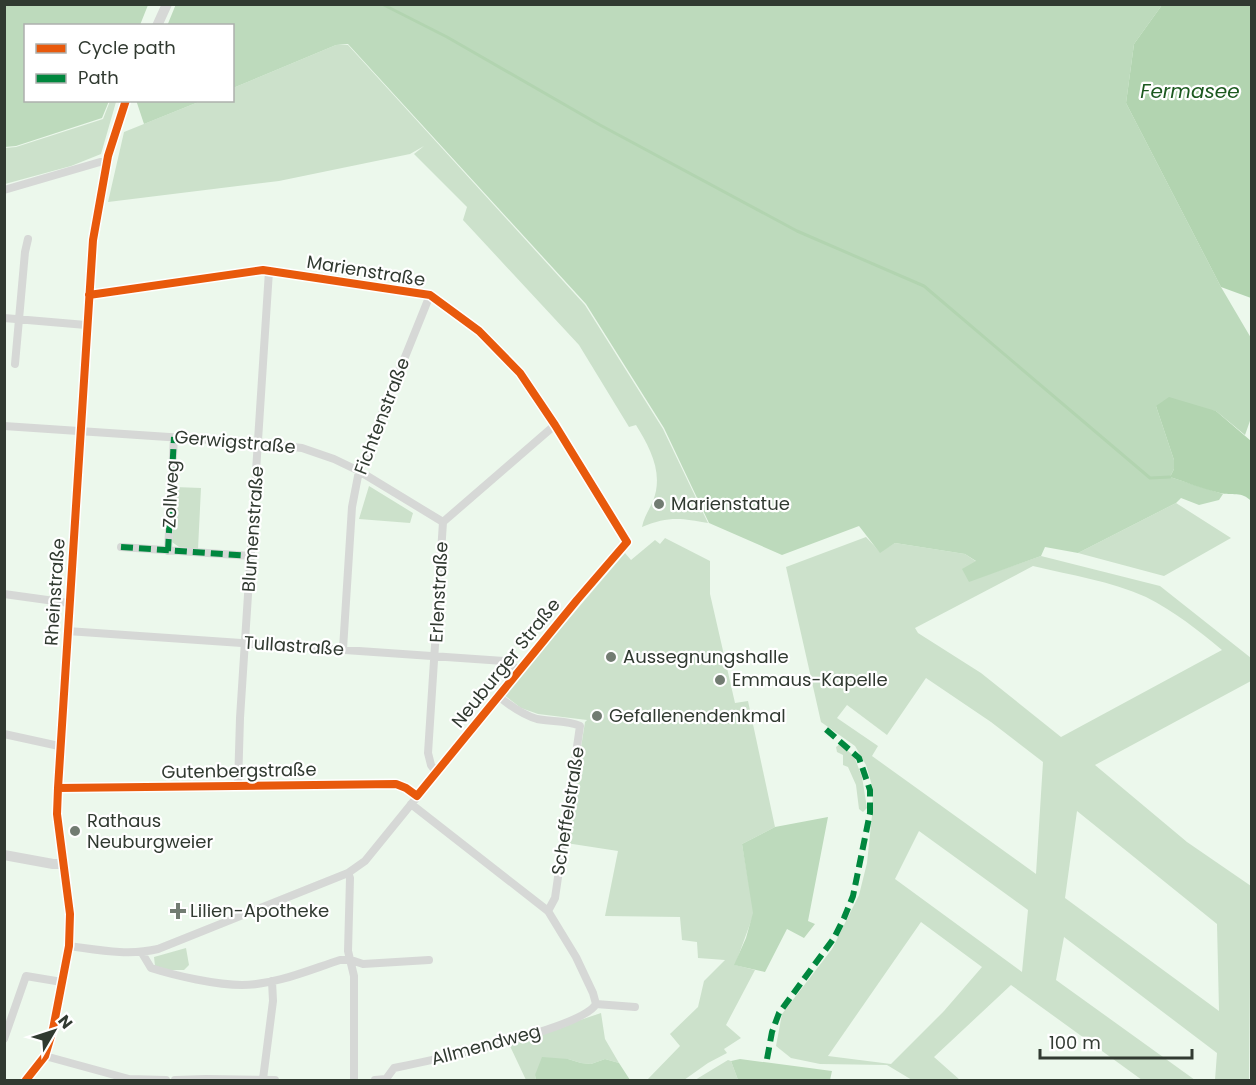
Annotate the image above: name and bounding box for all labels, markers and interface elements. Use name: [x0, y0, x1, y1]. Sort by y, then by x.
legend: [24, 24, 234, 102]
text: Cycle path: [78, 35, 176, 60]
text: Path: [78, 65, 119, 90]
water label: Fermasee: [1140, 77, 1240, 105]
street label: Marienstraße: [305, 249, 427, 292]
street label: Fichtenstraße: [348, 354, 415, 478]
street label: Gerwigstraße: [173, 424, 297, 459]
street label: Zollweg: [156, 459, 185, 529]
street label: Blumenstraße: [236, 465, 269, 593]
place label: Marienstatue: [671, 491, 790, 516]
marker: Marienstatue: [652, 497, 666, 511]
street label: Rheinstraße: [38, 537, 71, 647]
street label: Erlenstraße: [423, 541, 454, 643]
street label: Neuburger Straße: [446, 593, 566, 733]
street label: Tullastraße: [243, 630, 345, 661]
place label: Aussegnungshalle: [623, 644, 789, 669]
marker: Aussegnungshalle: [604, 650, 618, 664]
place label: Emmaus-Kapelle: [732, 667, 888, 692]
marker: Emmaus-Kapelle: [713, 673, 727, 687]
place label: Gefallenendenkmal: [609, 703, 786, 728]
marker: Gefallenendenkmal: [590, 709, 604, 723]
street label: Scheffelstraße: [545, 745, 590, 877]
street label: Gutenbergstraße: [161, 757, 317, 784]
place label: Rathaus Neuburgweier: [87, 808, 213, 854]
marker: Rathaus Neuburgweier: [68, 824, 82, 838]
place label: Lilien-Apotheke: [190, 898, 329, 923]
marker: Lilien-Apotheke: [171, 904, 185, 918]
north arrow: [24, 1001, 84, 1061]
text: N: [53, 1010, 78, 1034]
street label: Allmendweg: [428, 1018, 543, 1071]
scale bar: [1040, 1022, 1192, 1060]
text: 100 m: [1049, 1030, 1101, 1055]

